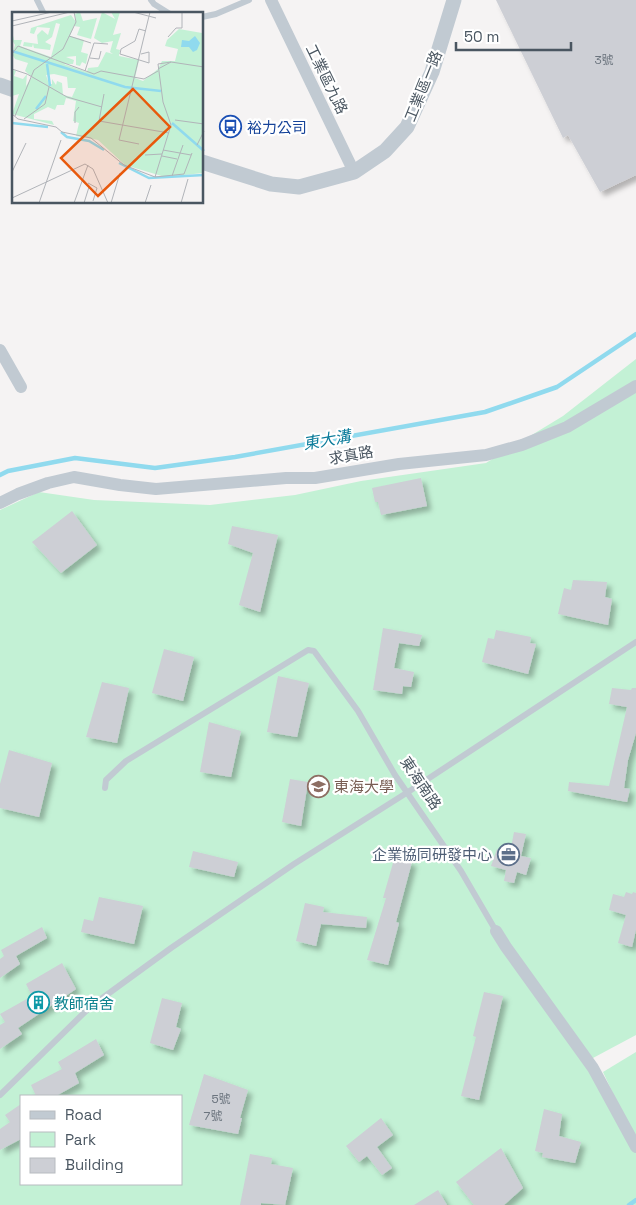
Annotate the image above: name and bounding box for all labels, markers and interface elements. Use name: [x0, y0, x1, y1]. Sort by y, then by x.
inset map: [12, 12, 204, 204]
scale bar: [456, 20, 571, 52]
text: 50 m: [464, 27, 499, 46]
street label: 工業區九路: [302, 41, 352, 117]
street label: 工業區一路: [400, 48, 446, 124]
house number: 3號: [594, 52, 614, 68]
bus stop icon: 裕力公司: [219, 115, 243, 139]
place label: 裕力公司: [247, 118, 307, 137]
water label: 東大溝: [302, 425, 354, 455]
street label: 求真路: [327, 442, 375, 468]
street label: 東海南路: [396, 753, 446, 813]
school or university icon: 東海大學: [306, 774, 330, 798]
place label: 東海大學: [334, 777, 394, 796]
office icon: 企業協同研發中心: [496, 842, 520, 866]
place label: 企業協同研發中心: [372, 845, 492, 864]
building icon: 教師宿舍: [26, 991, 50, 1015]
place label: 教師宿舍: [54, 994, 114, 1013]
house number: 5號: [211, 1091, 231, 1107]
legend: [20, 1095, 182, 1185]
text: Road: [65, 1105, 102, 1124]
house number: 7號: [204, 1108, 222, 1124]
text: Park: [65, 1130, 96, 1149]
text: Building: [65, 1155, 124, 1174]

